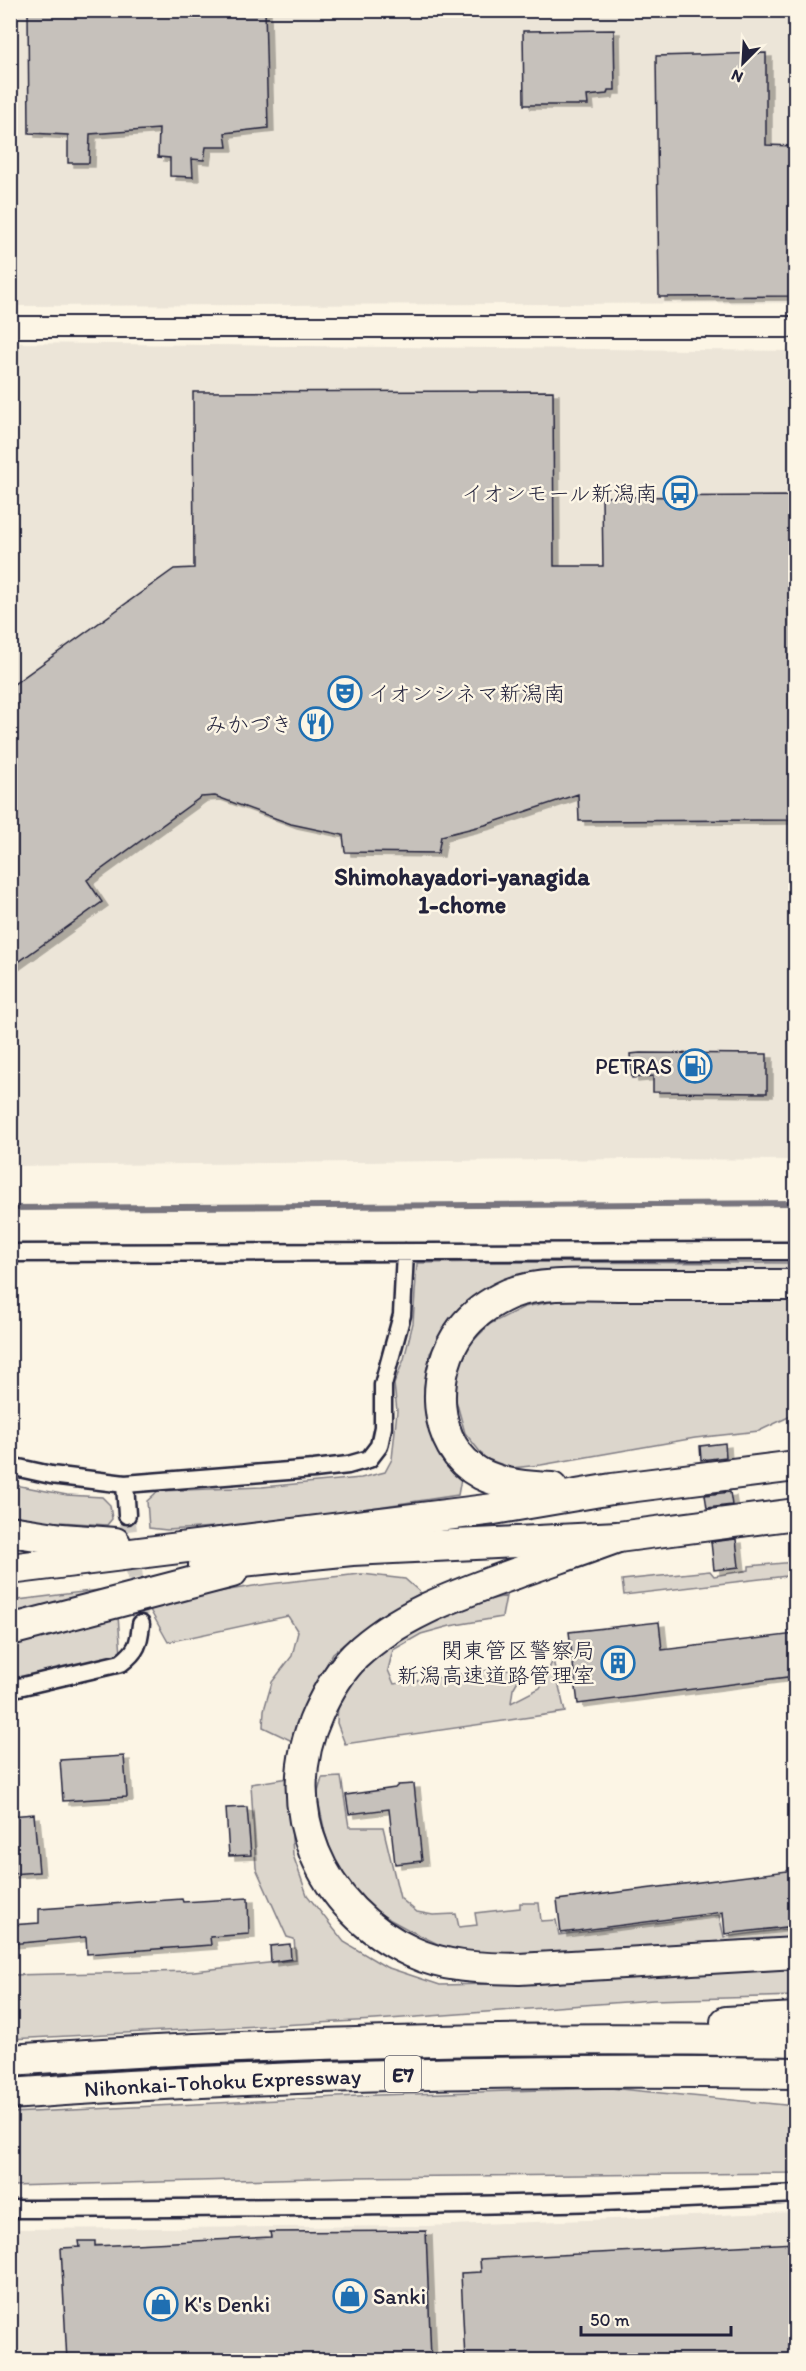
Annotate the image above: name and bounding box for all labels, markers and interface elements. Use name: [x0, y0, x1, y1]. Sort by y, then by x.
north arrow: [713, 33, 773, 93]
text: N: [728, 65, 746, 87]
bus stop icon: イオンモール新潟南: [662, 475, 698, 511]
place label: イオンモール新潟南: [461, 480, 657, 507]
theatre icon: イオンシネマ新潟南: [327, 675, 363, 711]
place label: イオンシネマ新潟南: [368, 680, 565, 707]
restaurant icon: みかづき: [298, 706, 334, 742]
place label: みかづき: [205, 711, 293, 738]
district label: Shimohayadori-yanagida 1-chome: [334, 862, 590, 919]
fuel station icon: PETRAS: [677, 1048, 713, 1084]
place label: PETRAS: [595, 1053, 672, 1080]
place label: 関東管区警察局 新潟高速道路管理室: [397, 1637, 595, 1689]
building icon: 関東管区警察局 新潟高速道路管理室: [600, 1645, 636, 1681]
road number: E7: [385, 2056, 421, 2092]
street label: Nihonkai-Tohoku Expressway: [83, 2062, 362, 2102]
shop icon: Sanki: [332, 2278, 368, 2314]
place label: Sanki: [373, 2283, 426, 2310]
shop icon: K's Denki: [143, 2286, 179, 2322]
place label: K's Denki: [184, 2291, 270, 2318]
scale bar: [581, 2299, 731, 2337]
text: 50 m: [590, 2309, 630, 2331]

